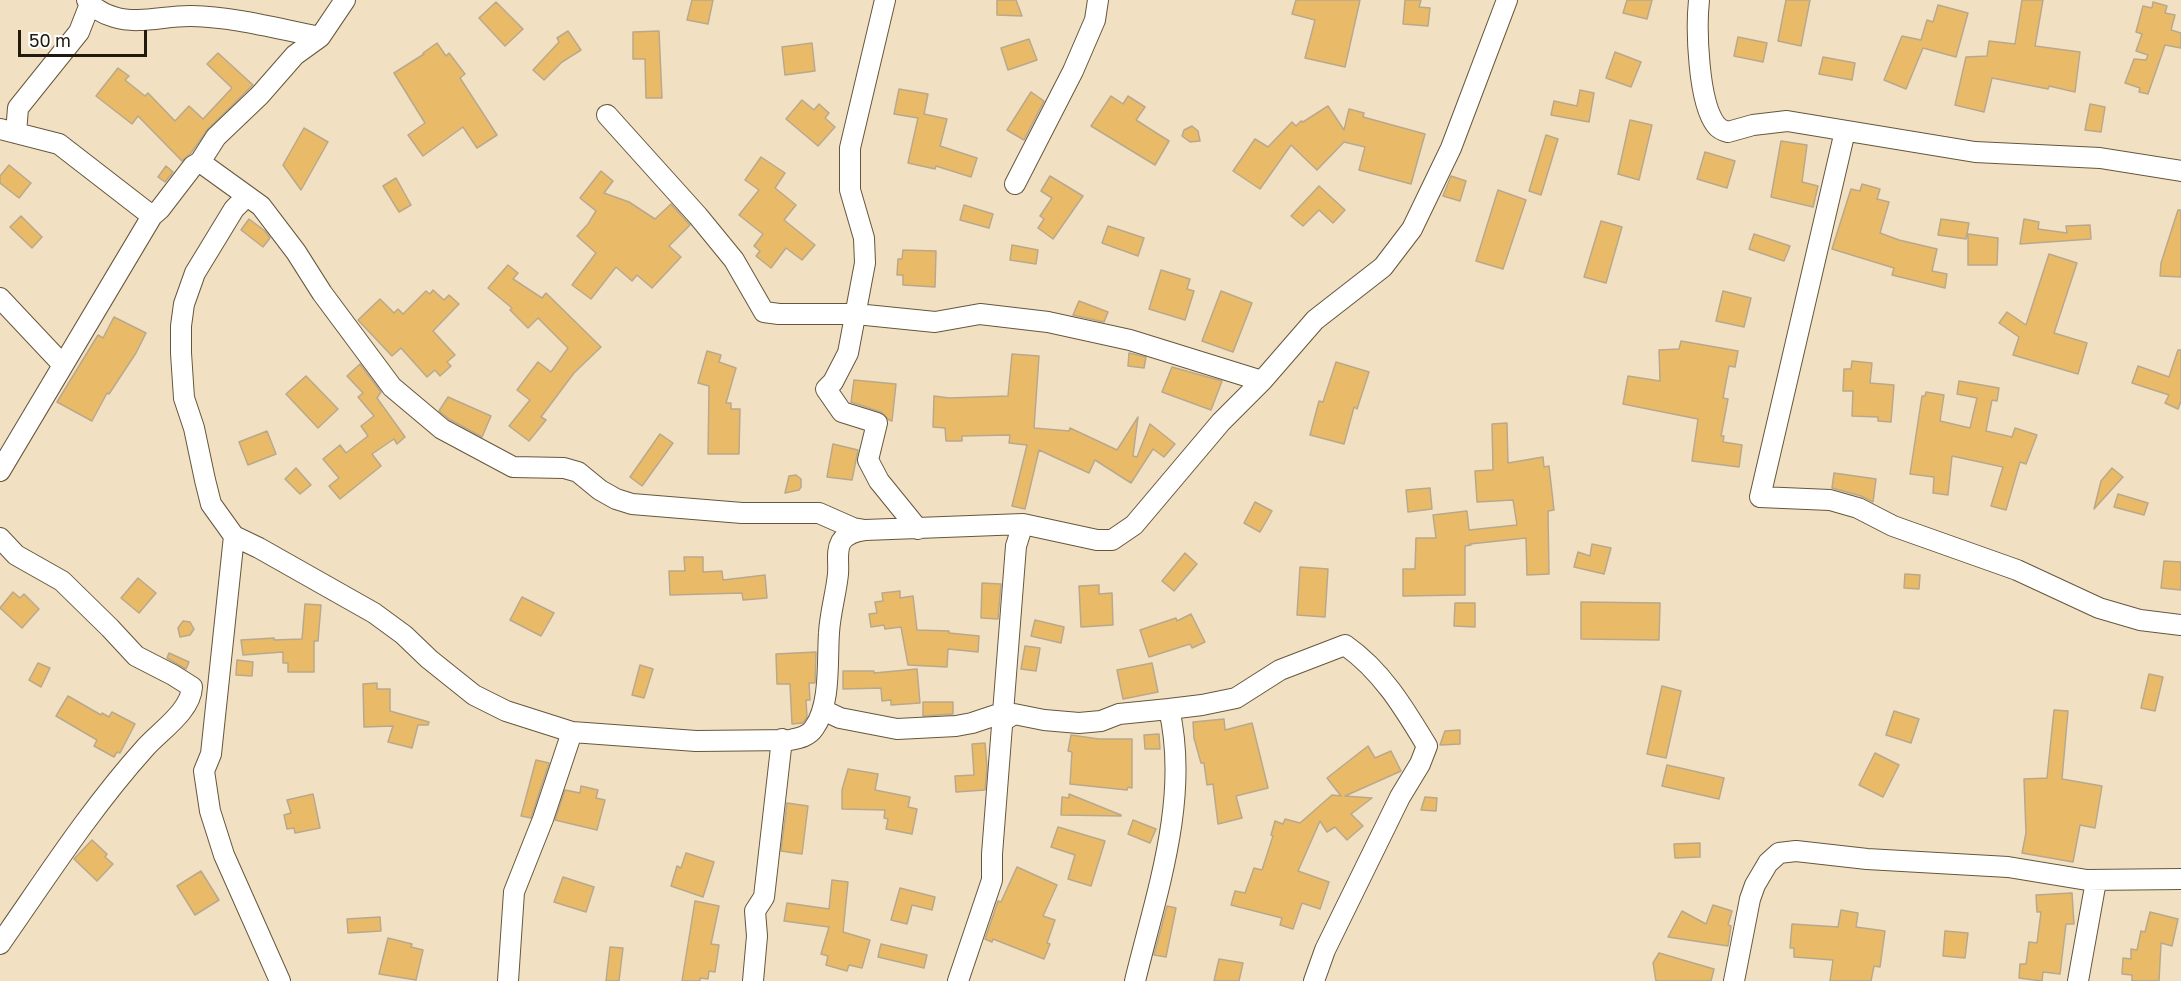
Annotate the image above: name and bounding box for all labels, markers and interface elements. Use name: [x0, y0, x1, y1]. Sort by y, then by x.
scale bar: [21, 18, 150, 56]
text: 50 m: [29, 29, 71, 51]

